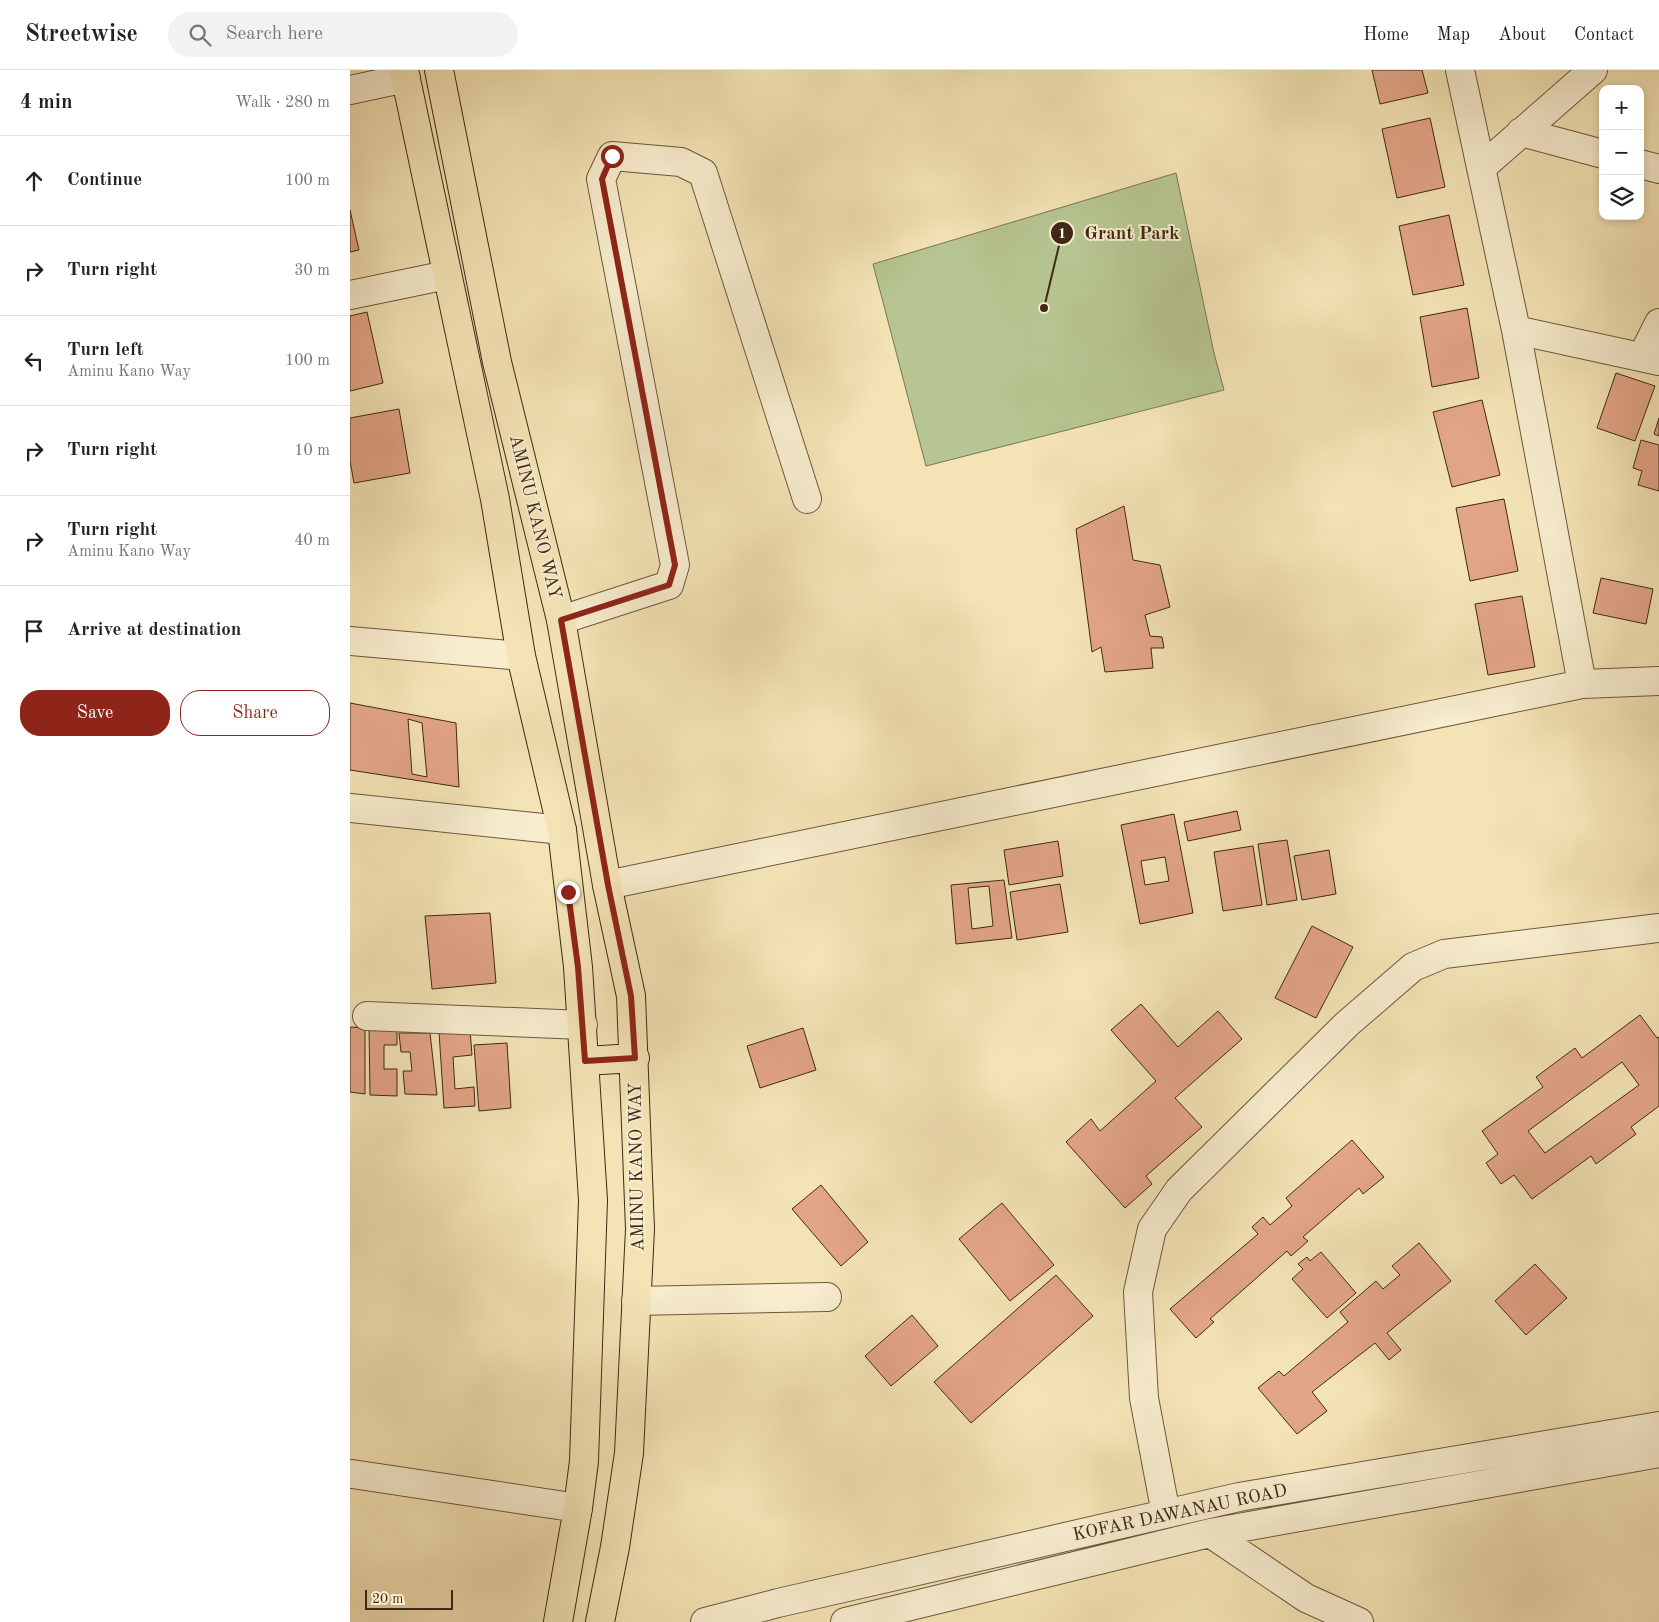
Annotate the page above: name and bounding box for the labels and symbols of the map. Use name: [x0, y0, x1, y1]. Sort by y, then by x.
route start: [601, 145, 624, 168]
callout: Grant Park: [1050, 216, 1190, 250]
text: Grant Park: [1084, 225, 1180, 244]
text: 1: [1058, 227, 1066, 242]
street label: AMINU KANO WAY: [506, 433, 564, 601]
route end: [557, 881, 580, 904]
street label: AMINU KANO WAY: [627, 1082, 647, 1252]
street label: KOFAR DAWANAU ROAD: [1071, 1481, 1289, 1545]
scale bar: [365, 1587, 452, 1610]

